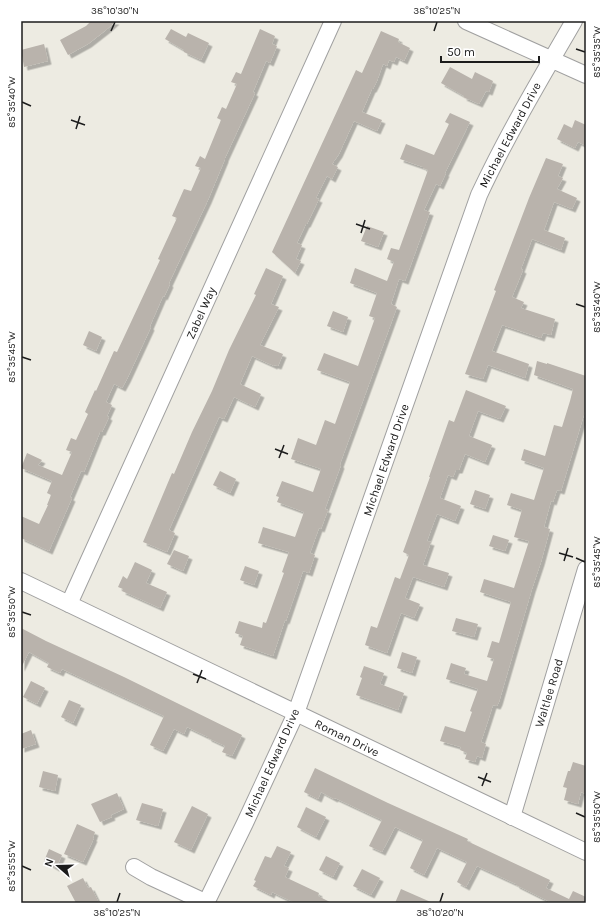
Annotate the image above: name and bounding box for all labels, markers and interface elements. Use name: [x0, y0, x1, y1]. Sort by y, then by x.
text: 38°10'30"N: [91, 5, 139, 17]
text: 38°10'25"N: [413, 5, 461, 17]
text: 85°35'35"W: [591, 26, 603, 78]
scale bar: [441, 38, 539, 64]
text: 50 m: [447, 45, 475, 59]
text: 85°35'40"W: [6, 76, 18, 128]
street label: Michael Edward Drive: [476, 80, 544, 190]
text: 85°35'40"W: [591, 281, 603, 333]
street label: Zabel Way: [183, 284, 219, 341]
text: 85°35'45"W: [6, 331, 18, 383]
street label: Michael Edward Drive: [360, 402, 412, 518]
text: 85°35'45"W: [591, 536, 603, 588]
text: 85°35'50"W: [6, 586, 18, 638]
street label: Waltlee Road: [532, 657, 566, 729]
street label: Michael Edward Drive: [242, 706, 302, 820]
street label: Roman Drive: [313, 716, 381, 760]
text: 85°35'50"W: [591, 791, 603, 843]
text: 85°35'55"W: [6, 840, 18, 892]
north arrow: [38, 846, 78, 886]
text: N: [42, 857, 57, 869]
text: 38°10'25"N: [93, 907, 141, 919]
text: 38°10'20"N: [416, 907, 464, 919]

